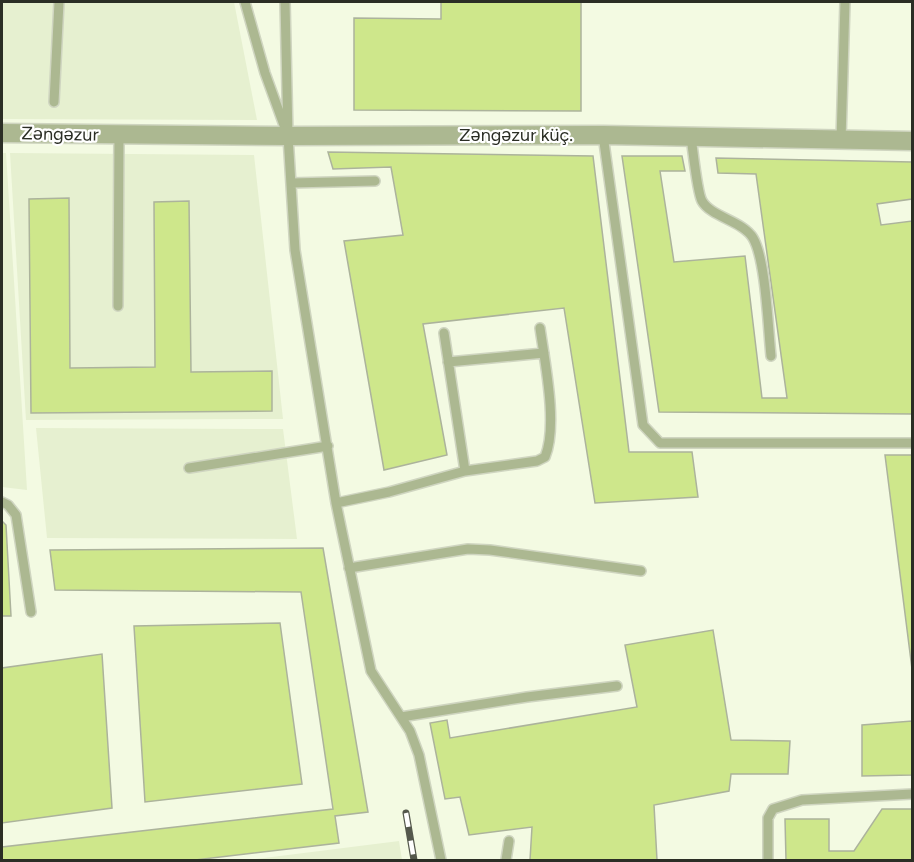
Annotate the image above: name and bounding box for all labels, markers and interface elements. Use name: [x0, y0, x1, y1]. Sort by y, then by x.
street label: Zəngəzur: [21, 122, 99, 146]
street label: Zəngəzur küç.: [459, 124, 573, 146]

